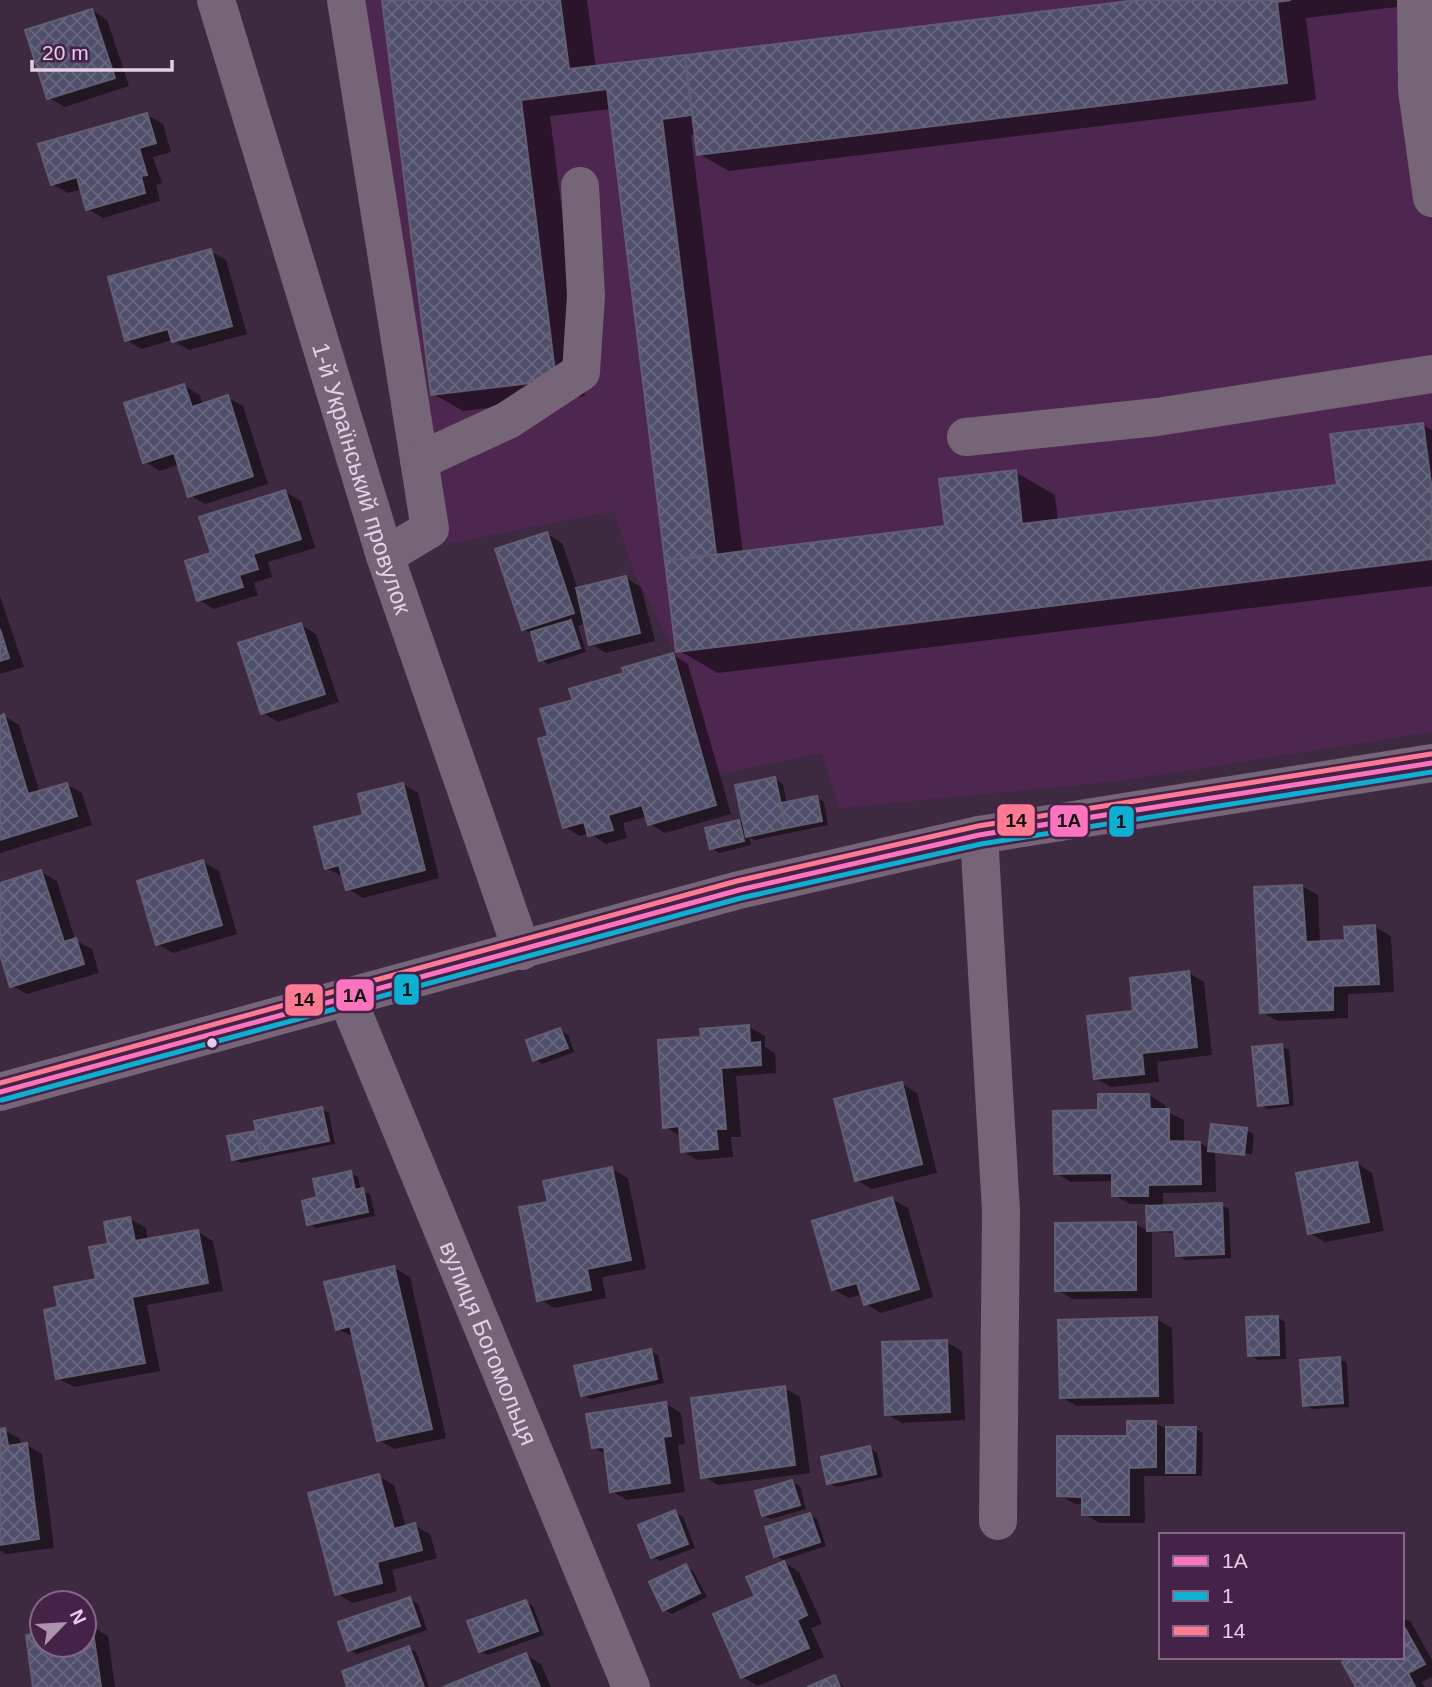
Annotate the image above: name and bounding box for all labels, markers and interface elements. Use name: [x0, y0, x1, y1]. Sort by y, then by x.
scale bar: [32, 28, 172, 72]
text: 20 m: [42, 41, 89, 64]
street label: 1-й Український провулок: [307, 339, 418, 618]
line badge: 14: [996, 803, 1036, 837]
line badge: 1А: [1049, 804, 1089, 838]
line badge: 1: [1108, 805, 1135, 838]
text: 14: [1005, 810, 1027, 831]
text: 1А: [1057, 810, 1081, 831]
text: 1: [1116, 811, 1127, 832]
line badge: 1: [393, 973, 420, 1006]
line badge: 1А: [335, 978, 375, 1012]
text: 1: [402, 979, 413, 1000]
line badge: 14: [284, 983, 324, 1017]
text: 1А: [343, 985, 367, 1006]
text: 14: [293, 989, 315, 1010]
unlabelled marker: [205, 1036, 219, 1050]
street label: вулиця Богомольця: [435, 1237, 543, 1449]
legend: [1159, 1533, 1404, 1659]
text: 1А: [1222, 1549, 1248, 1572]
text: 1: [1222, 1584, 1234, 1607]
north arrow: [28, 1589, 98, 1659]
text: N: [66, 1606, 90, 1628]
text: 14: [1222, 1619, 1246, 1642]

